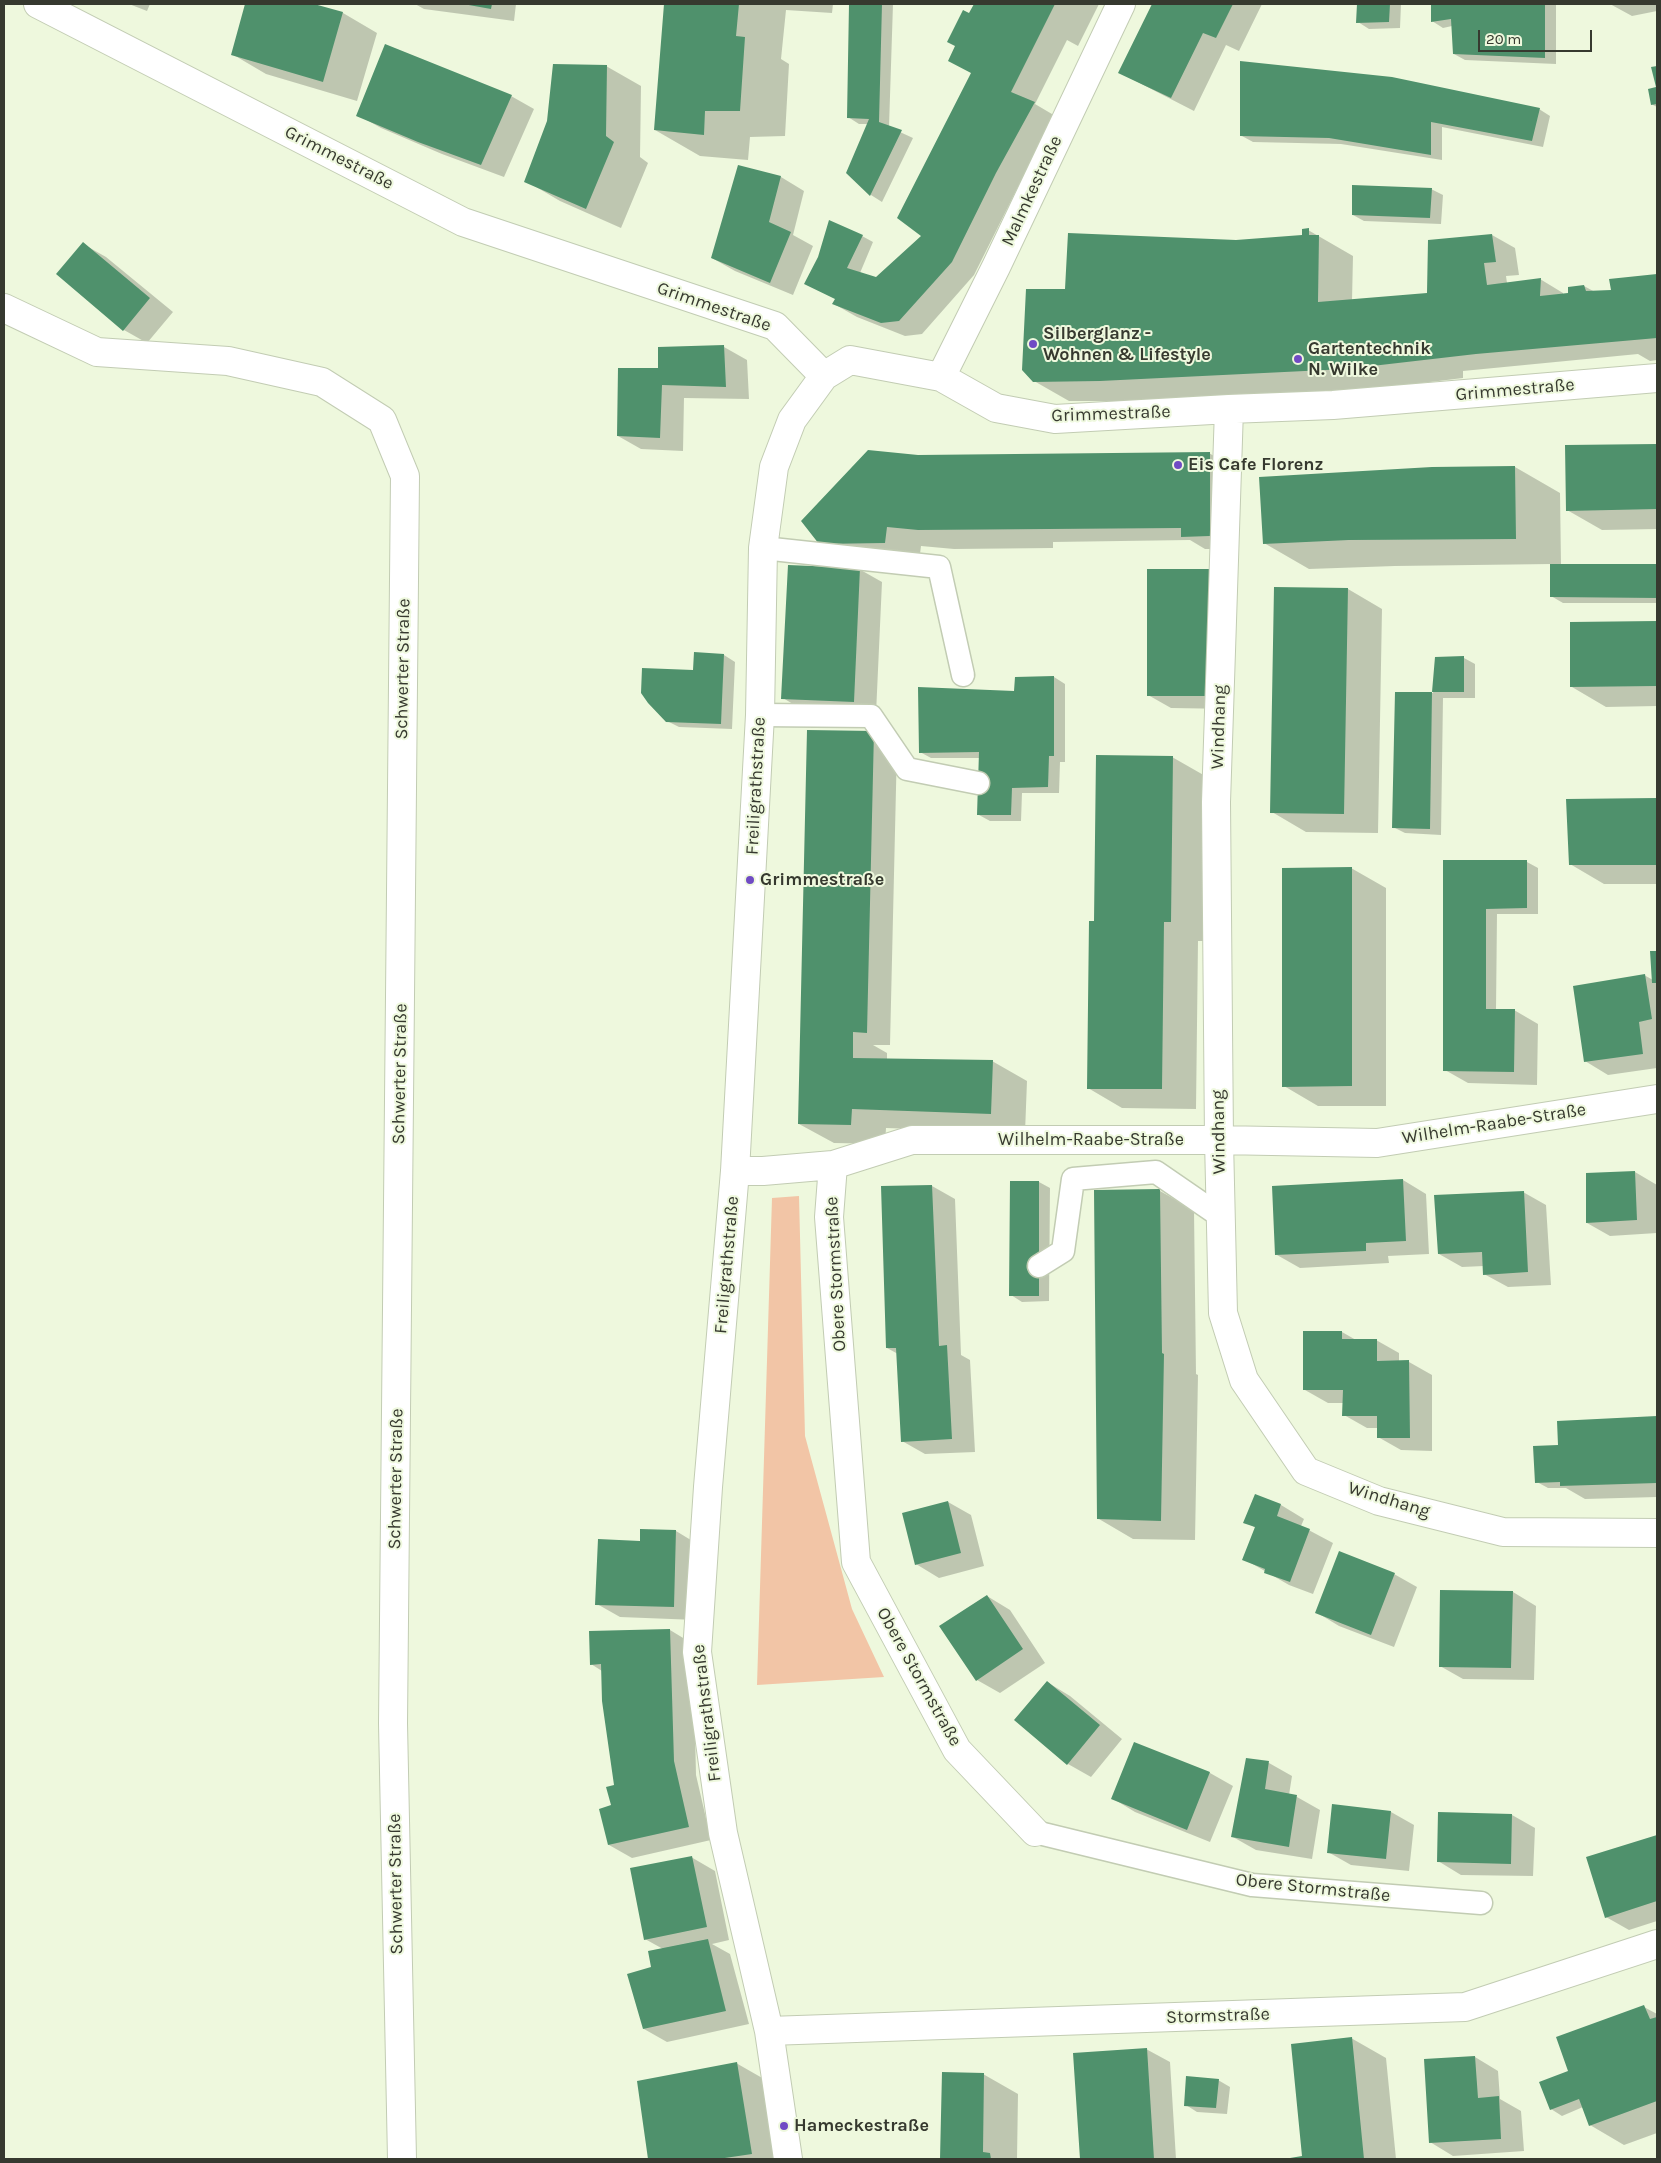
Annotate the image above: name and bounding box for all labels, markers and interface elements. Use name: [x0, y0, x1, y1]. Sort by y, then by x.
scale bar: [1481, 20, 1595, 52]
text: 20 m: [1486, 30, 1521, 48]
street label: Grimmestraße: [281, 121, 397, 195]
street label: Malmkestraße: [997, 132, 1067, 250]
street label: Grimmestraße: [654, 277, 774, 337]
place label: Silberglanz - Wohnen & Lifestyle: [1043, 323, 1211, 366]
marker: Silberglanz - Wohnen & Lifestyle: [1027, 338, 1039, 350]
place label: Gartentechnik N. Wilke: [1308, 338, 1431, 380]
marker: Gartentechnik N. Wilke: [1292, 353, 1304, 365]
street label: Grimmestraße: [1455, 374, 1575, 406]
street label: Grimmestraße: [1051, 401, 1171, 427]
place label: Eis Cafe Florenz: [1188, 454, 1323, 476]
marker: Eis Cafe Florenz: [1172, 459, 1184, 471]
street label: Schwerter Straße: [391, 598, 415, 740]
street label: Windhang: [1207, 684, 1231, 770]
street label: Freiligrathstraße: [742, 716, 770, 856]
place label: Grimmestraße: [760, 869, 884, 891]
marker: Grimmestraße: [744, 874, 756, 886]
street label: Schwerter Straße: [388, 1003, 412, 1145]
street label: Windhang: [1207, 1089, 1231, 1175]
street label: Wilhelm-Raabe-Straße: [1400, 1099, 1588, 1149]
street label: Wilhelm-Raabe-Straße: [998, 1129, 1184, 1151]
street label: Freiligrathstraße: [710, 1195, 744, 1335]
street label: Obere Stormstraße: [821, 1196, 851, 1352]
street label: Schwerter Straße: [384, 1408, 408, 1550]
street label: Windhang: [1345, 1477, 1433, 1523]
street label: Obere Stormstraße: [872, 1604, 966, 1750]
street label: Freiligrathstraße: [688, 1643, 726, 1783]
street label: Schwerter Straße: [384, 1813, 408, 1955]
street label: Obere Stormstraße: [1235, 1869, 1391, 1907]
street label: Stormstraße: [1166, 2003, 1270, 2029]
place label: Hameckestraße: [794, 2115, 929, 2137]
marker: Hameckestraße: [778, 2120, 790, 2132]

